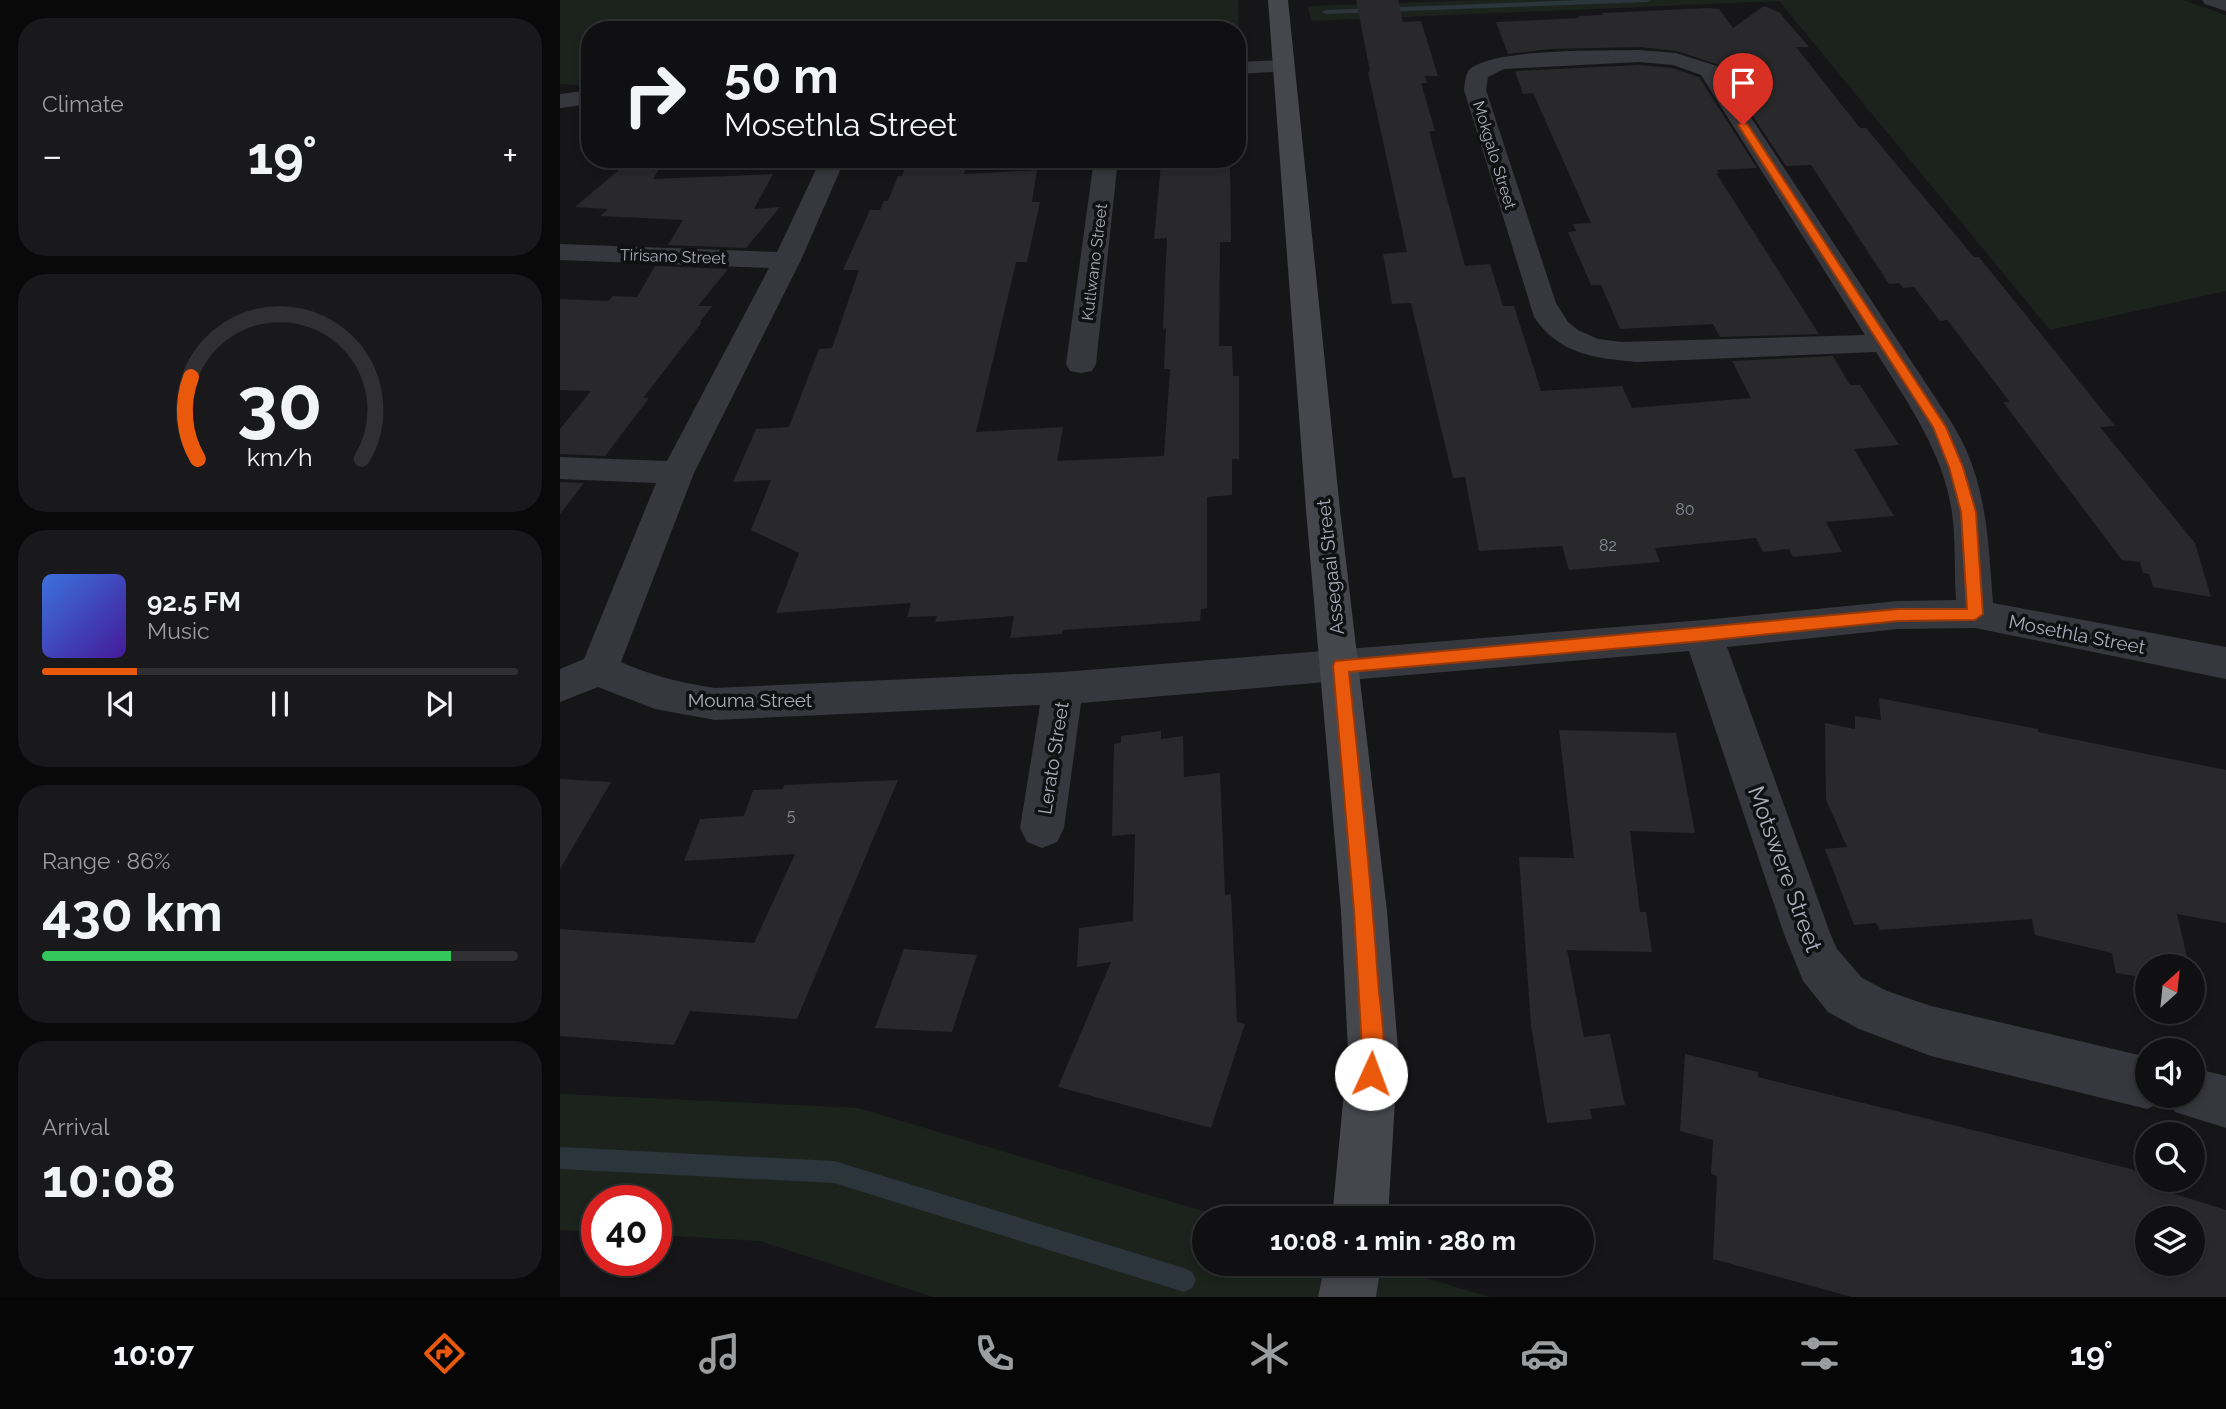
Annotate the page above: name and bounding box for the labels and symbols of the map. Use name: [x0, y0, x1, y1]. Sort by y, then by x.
pin: [1713, 53, 1773, 125]
street label: Mokgalo Street: [1469, 99, 1520, 212]
street label: Kutlwano Street: [1078, 202, 1111, 322]
street label: Tirisano Street: [620, 245, 727, 268]
street label: Assegaai Street: [1312, 497, 1348, 636]
house number: 80: [1675, 500, 1695, 519]
house number: 82: [1599, 536, 1617, 555]
street label: Mosethla Street: [2007, 610, 2148, 658]
street label: Mouma Street: [688, 689, 813, 711]
street label: Lerato Street: [1033, 699, 1073, 816]
street label: Motswere Street: [1743, 782, 1828, 956]
house number: 5: [787, 806, 796, 825]
north arrow: [2135, 954, 2205, 1024]
position arrow: [1334, 1037, 1408, 1111]
speed limit sign: 40: [581, 1185, 672, 1276]

